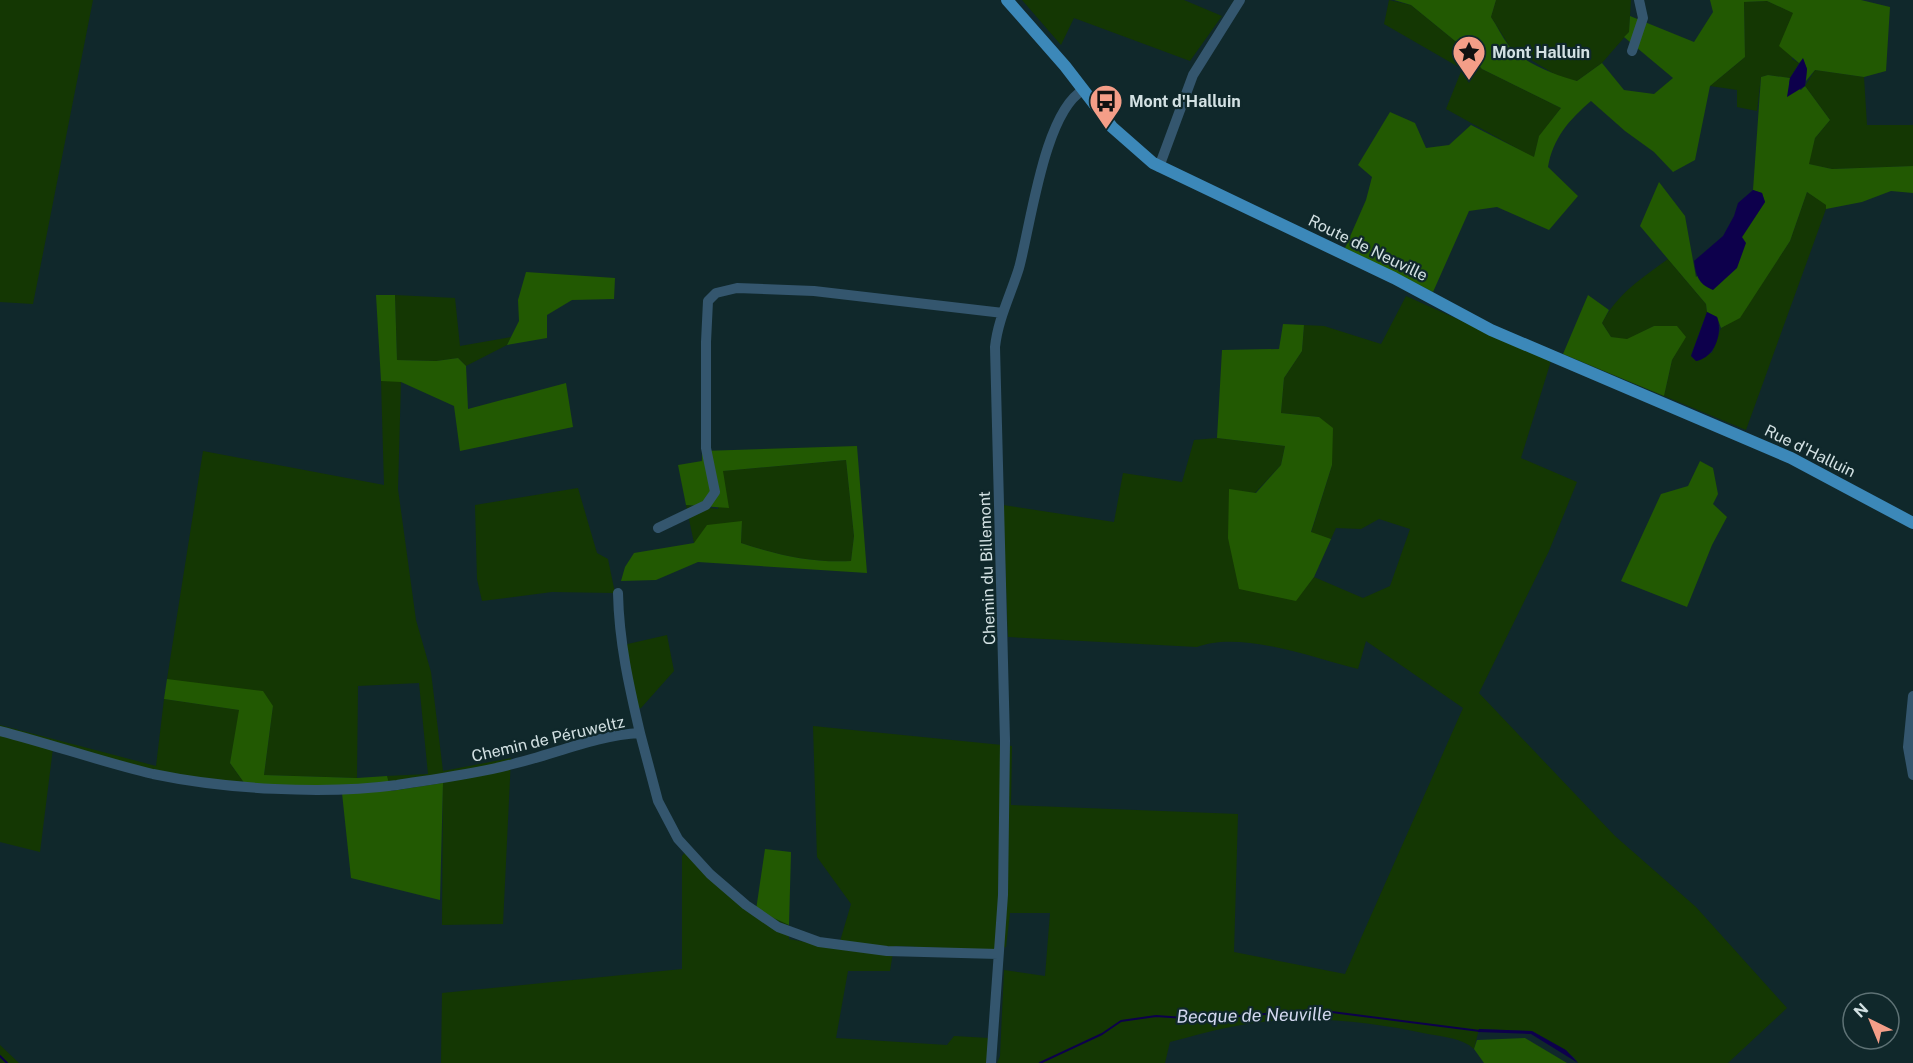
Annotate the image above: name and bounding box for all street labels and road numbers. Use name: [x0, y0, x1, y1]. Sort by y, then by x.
street label: Route de Neuville: [1305, 211, 1431, 285]
street label: Rue d'Halluin: [1761, 421, 1859, 481]
street label: Chemin du Billemont: [975, 491, 999, 645]
street label: Chemin de Péruweltz: [470, 712, 627, 766]

